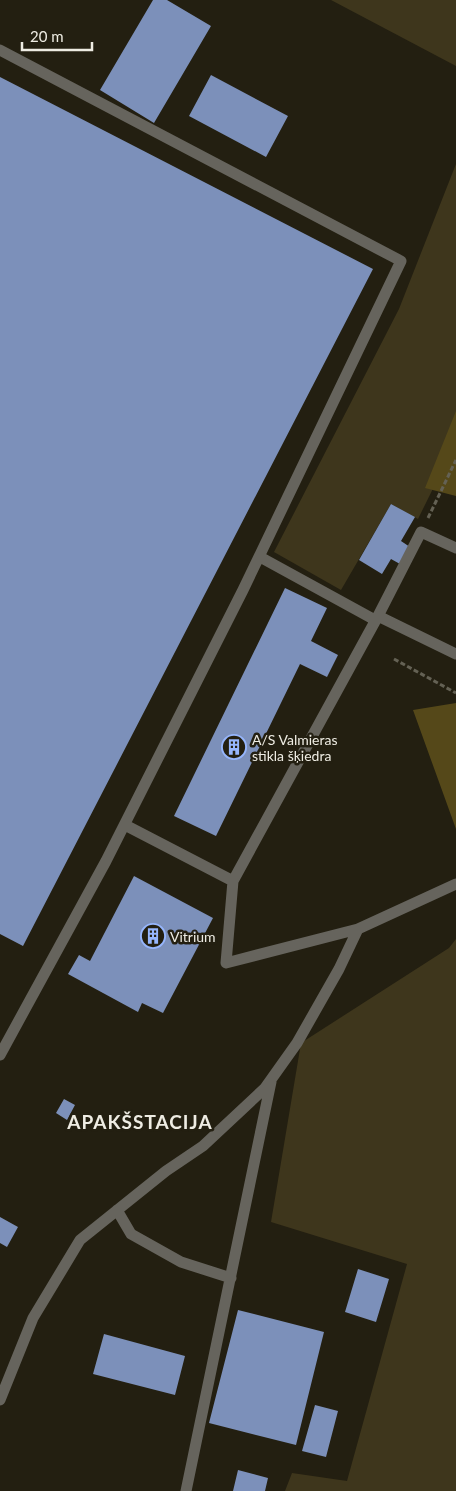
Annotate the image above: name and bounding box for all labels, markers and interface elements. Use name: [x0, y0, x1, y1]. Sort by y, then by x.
scale bar: [22, 20, 92, 52]
text: 20 m: [30, 27, 64, 45]
place label: A/S Valmieras stikla šķiedra: [252, 731, 337, 764]
building icon: A/S Valmieras stikla šķiedra: [221, 734, 247, 760]
building icon: Vitrium: [140, 923, 166, 949]
place label: Vitrium: [170, 928, 216, 945]
district label: APAKŠSTACIJA: [66, 1110, 213, 1133]

